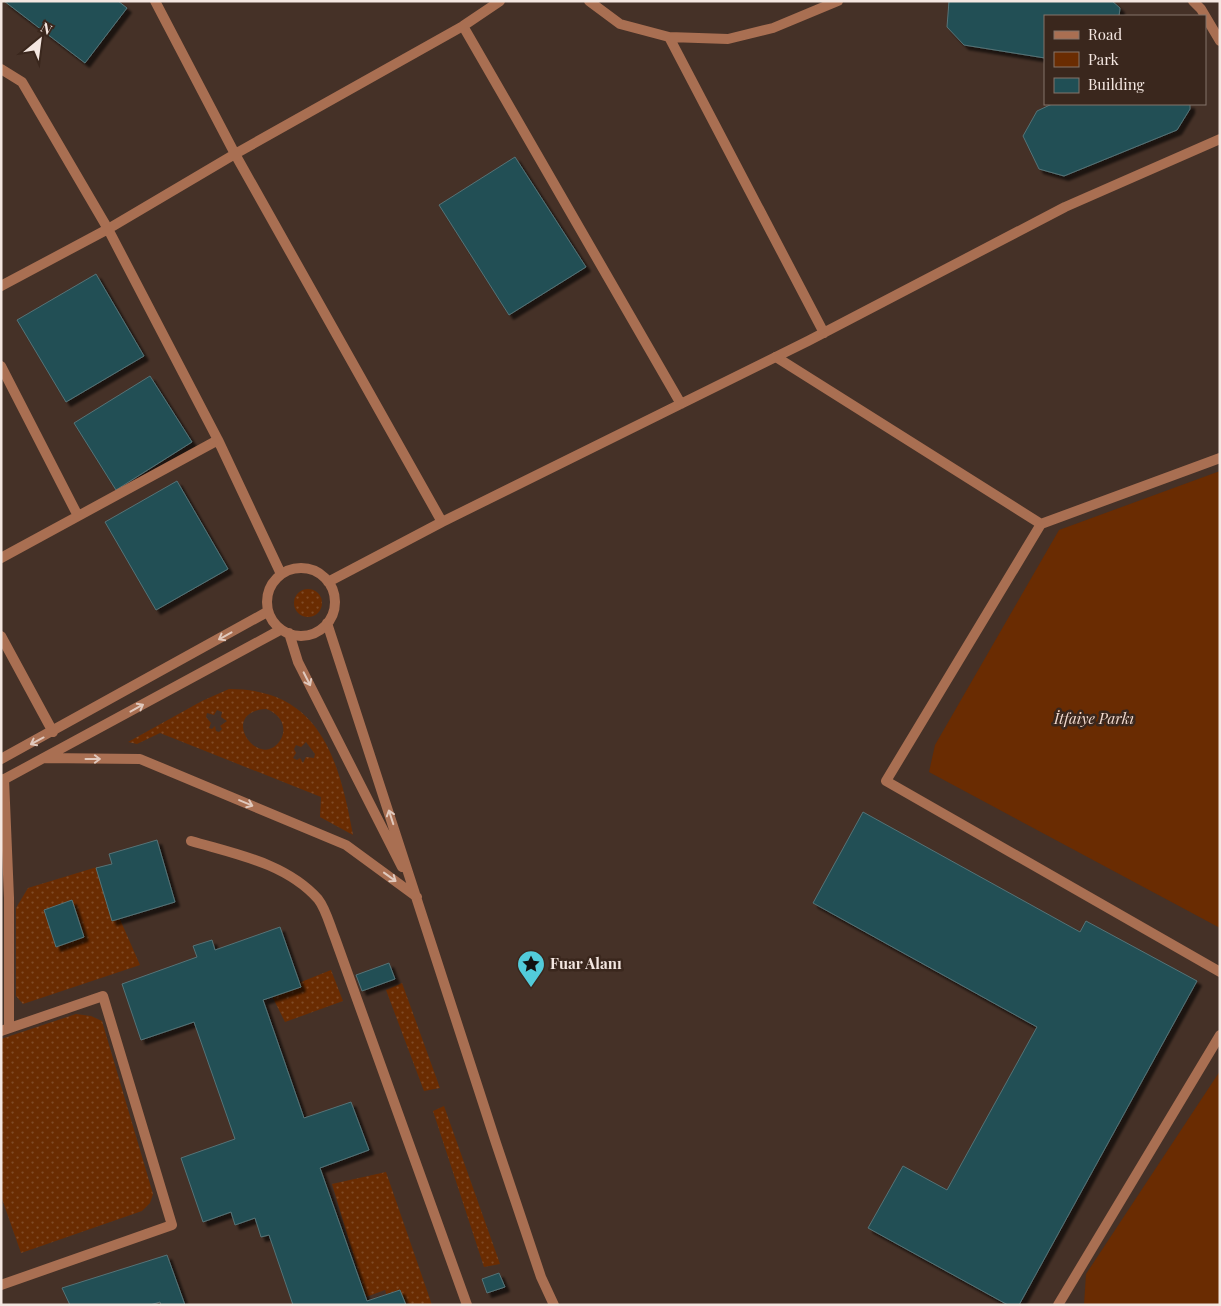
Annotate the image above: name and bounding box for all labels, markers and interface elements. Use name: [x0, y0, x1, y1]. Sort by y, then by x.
north arrow: [15, 15, 65, 65]
legend: [1044, 15, 1206, 105]
text: N: [38, 17, 56, 39]
text: Road: [1088, 24, 1122, 44]
text: Park: [1088, 49, 1120, 69]
text: Building: [1088, 74, 1145, 94]
one-way arrow: [218, 631, 232, 641]
one-way arrow: [303, 671, 312, 686]
one-way arrow: [129, 703, 144, 713]
park label: İtfaiye Parkı: [1053, 708, 1134, 728]
one-way arrow: [30, 736, 45, 746]
one-way arrow: [84, 754, 100, 764]
one-way arrow: [238, 799, 253, 809]
one-way arrow: [386, 810, 396, 826]
one-way arrow: [383, 872, 397, 882]
place icon: Fuar Alanı: [516, 949, 546, 988]
place label: Fuar Alanı: [550, 953, 622, 973]

